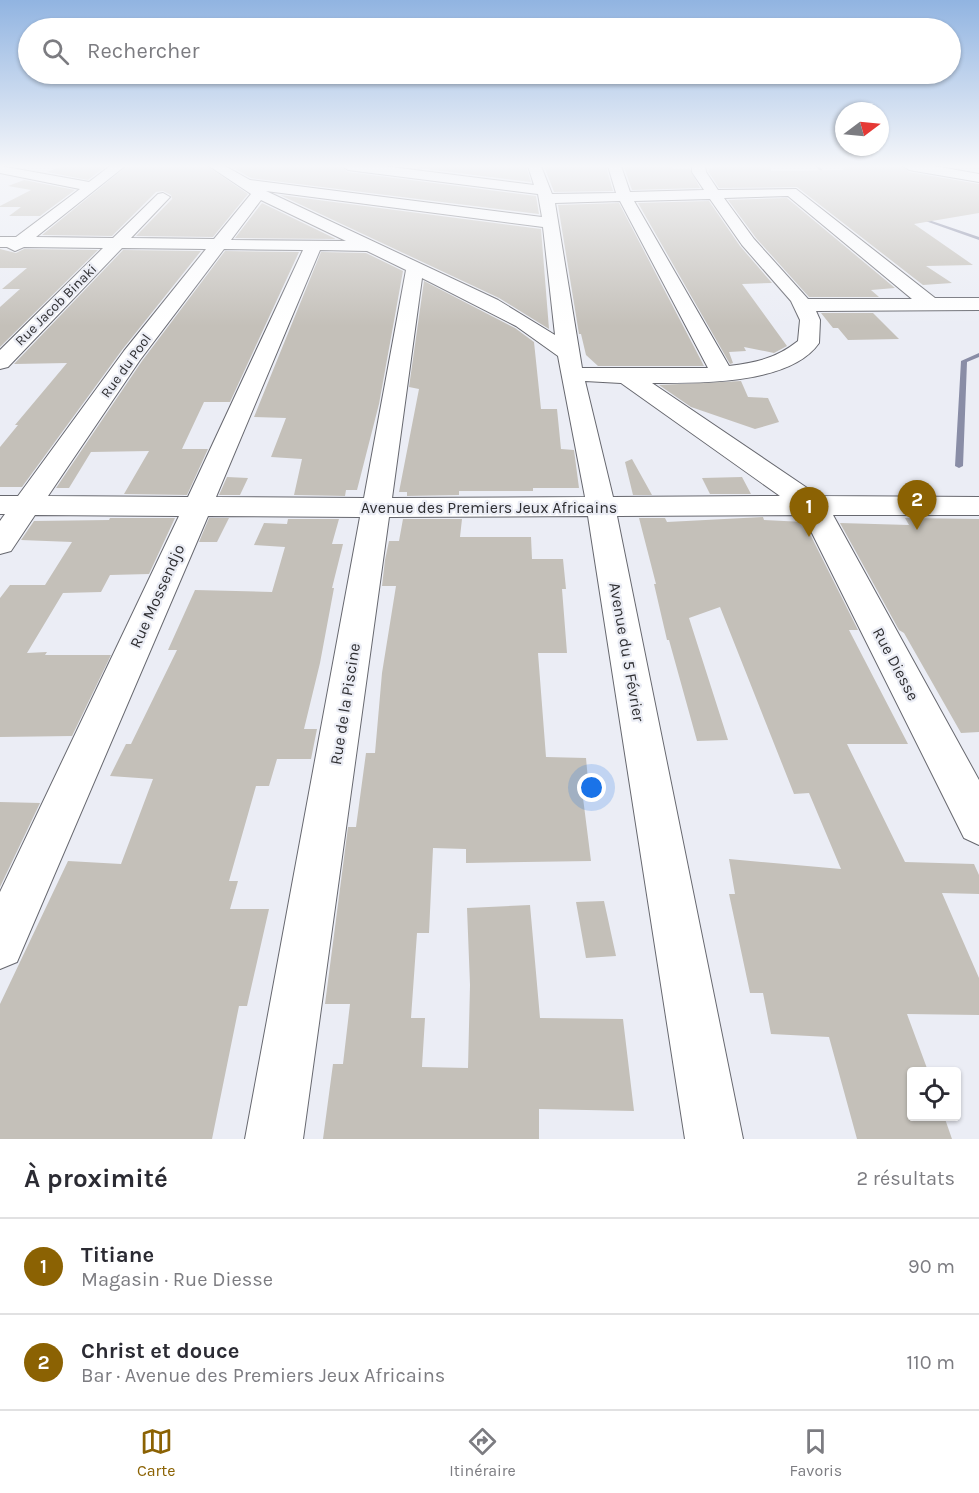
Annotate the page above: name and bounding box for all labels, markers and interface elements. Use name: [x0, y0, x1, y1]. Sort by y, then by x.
search box: [18, 18, 961, 84]
icon: search: [39, 35, 72, 68]
text: Rechercher: [87, 38, 200, 64]
north arrow: [835, 102, 889, 156]
street label: Rue Jacob Binaki: [12, 261, 100, 349]
street label: Rue du Pool: [97, 331, 155, 401]
pin: 2: [898, 480, 936, 530]
pin: 1: [790, 488, 828, 537]
street label: Avenue des Premiers Jeux Africains: [361, 498, 617, 517]
street label: Rue Mossendjo: [126, 541, 188, 651]
street label: Avenue du 5 Février: [605, 581, 649, 723]
street label: Rue Diesse: [869, 624, 923, 704]
street label: Rue de la Piscine: [326, 642, 364, 766]
your location: [577, 773, 606, 802]
map controls: [907, 1067, 961, 1121]
button: locate: [907, 1067, 961, 1121]
text: À proximité: [24, 1163, 168, 1194]
text: 2 résultats: [856, 1167, 955, 1190]
text: Titiane: [81, 1242, 154, 1268]
text: 1: [40, 1255, 47, 1278]
text: 90 m: [908, 1255, 955, 1278]
text: Magasin · Rue Diesse: [81, 1268, 273, 1291]
text: Christ et douce: [81, 1338, 239, 1364]
text: 2: [37, 1351, 50, 1374]
text: 110 m: [906, 1351, 955, 1374]
text: Bar · Avenue des Premiers Jeux Africains: [81, 1364, 445, 1387]
tab: Carte: [137, 1425, 176, 1480]
tab: Itinéraire: [449, 1425, 516, 1480]
tab: Favoris: [790, 1425, 842, 1480]

